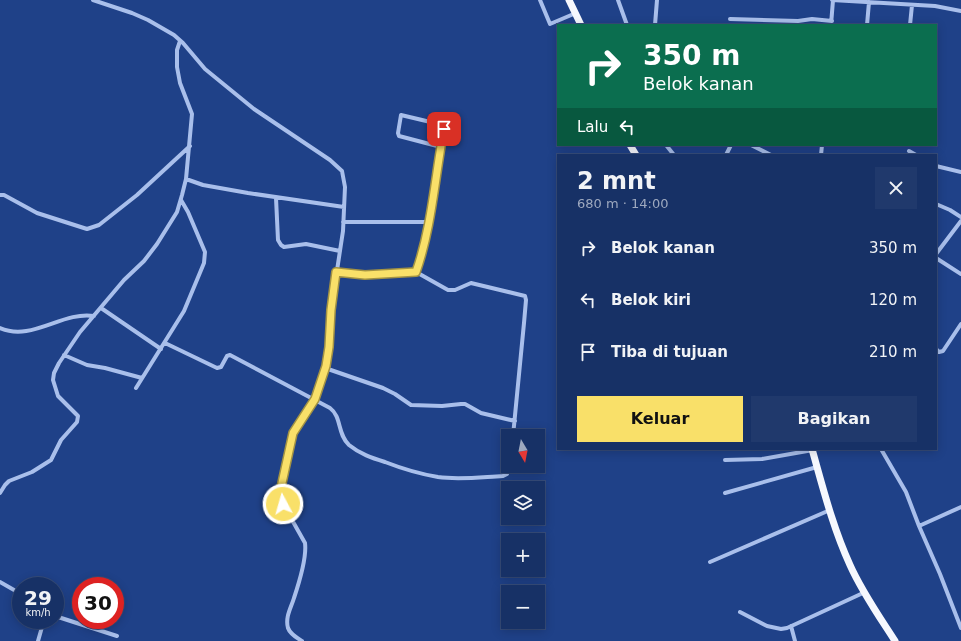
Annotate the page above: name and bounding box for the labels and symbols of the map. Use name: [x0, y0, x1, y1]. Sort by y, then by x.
pin: [427, 112, 461, 146]
north arrow: [501, 429, 545, 473]
position arrow: [262, 483, 304, 525]
speed limit sign: 30: [72, 577, 124, 629]

